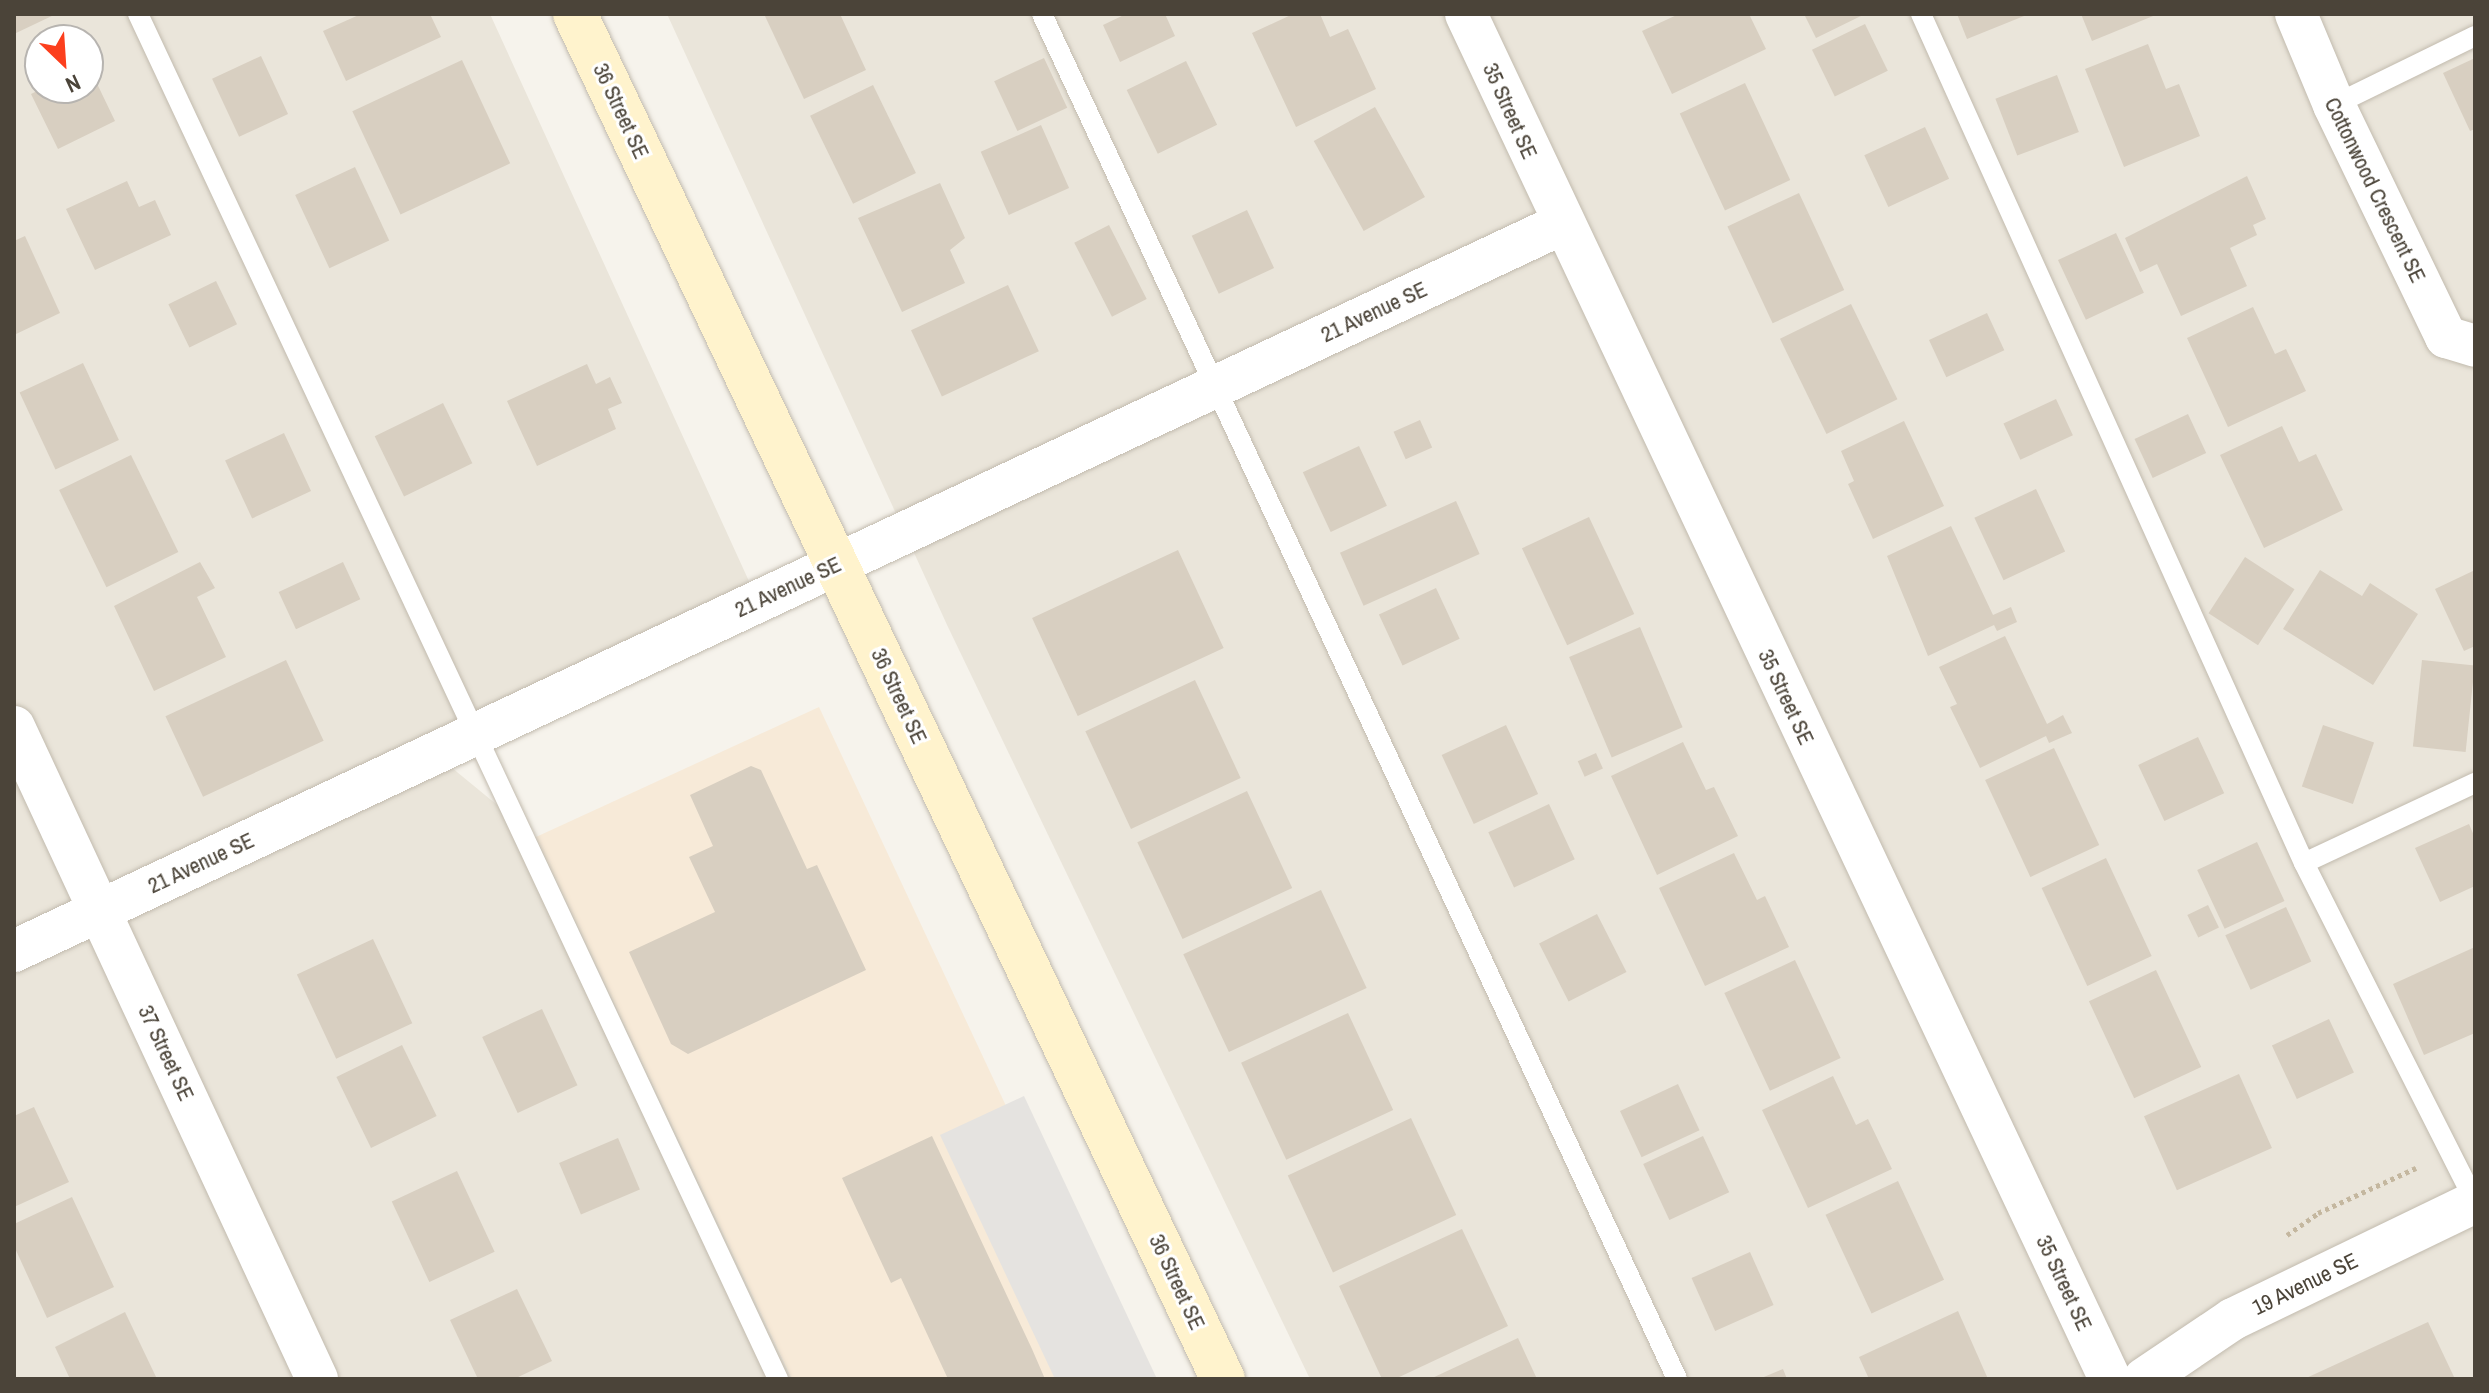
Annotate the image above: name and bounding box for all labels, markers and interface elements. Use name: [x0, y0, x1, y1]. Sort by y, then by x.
north arrow: [24, 24, 104, 104]
street label: 36 Street SE: [587, 59, 655, 163]
street label: 35 Street SE: [1477, 59, 1543, 163]
text: N: [61, 68, 86, 100]
street label: Cottonwood Crescent SE: [2319, 93, 2431, 287]
street label: 21 Avenue SE: [1316, 276, 1432, 348]
street label: 21 Avenue SE: [730, 551, 846, 623]
street label: 36 Street SE: [865, 644, 933, 748]
street label: 35 Street SE: [1752, 645, 1820, 749]
street label: 21 Avenue SE: [143, 827, 259, 899]
street label: 37 Street SE: [132, 1001, 200, 1105]
street label: 36 Street SE: [1143, 1230, 1211, 1334]
street label: 35 Street SE: [2030, 1231, 2098, 1335]
street label: 19 Avenue SE: [2248, 1247, 2362, 1321]

